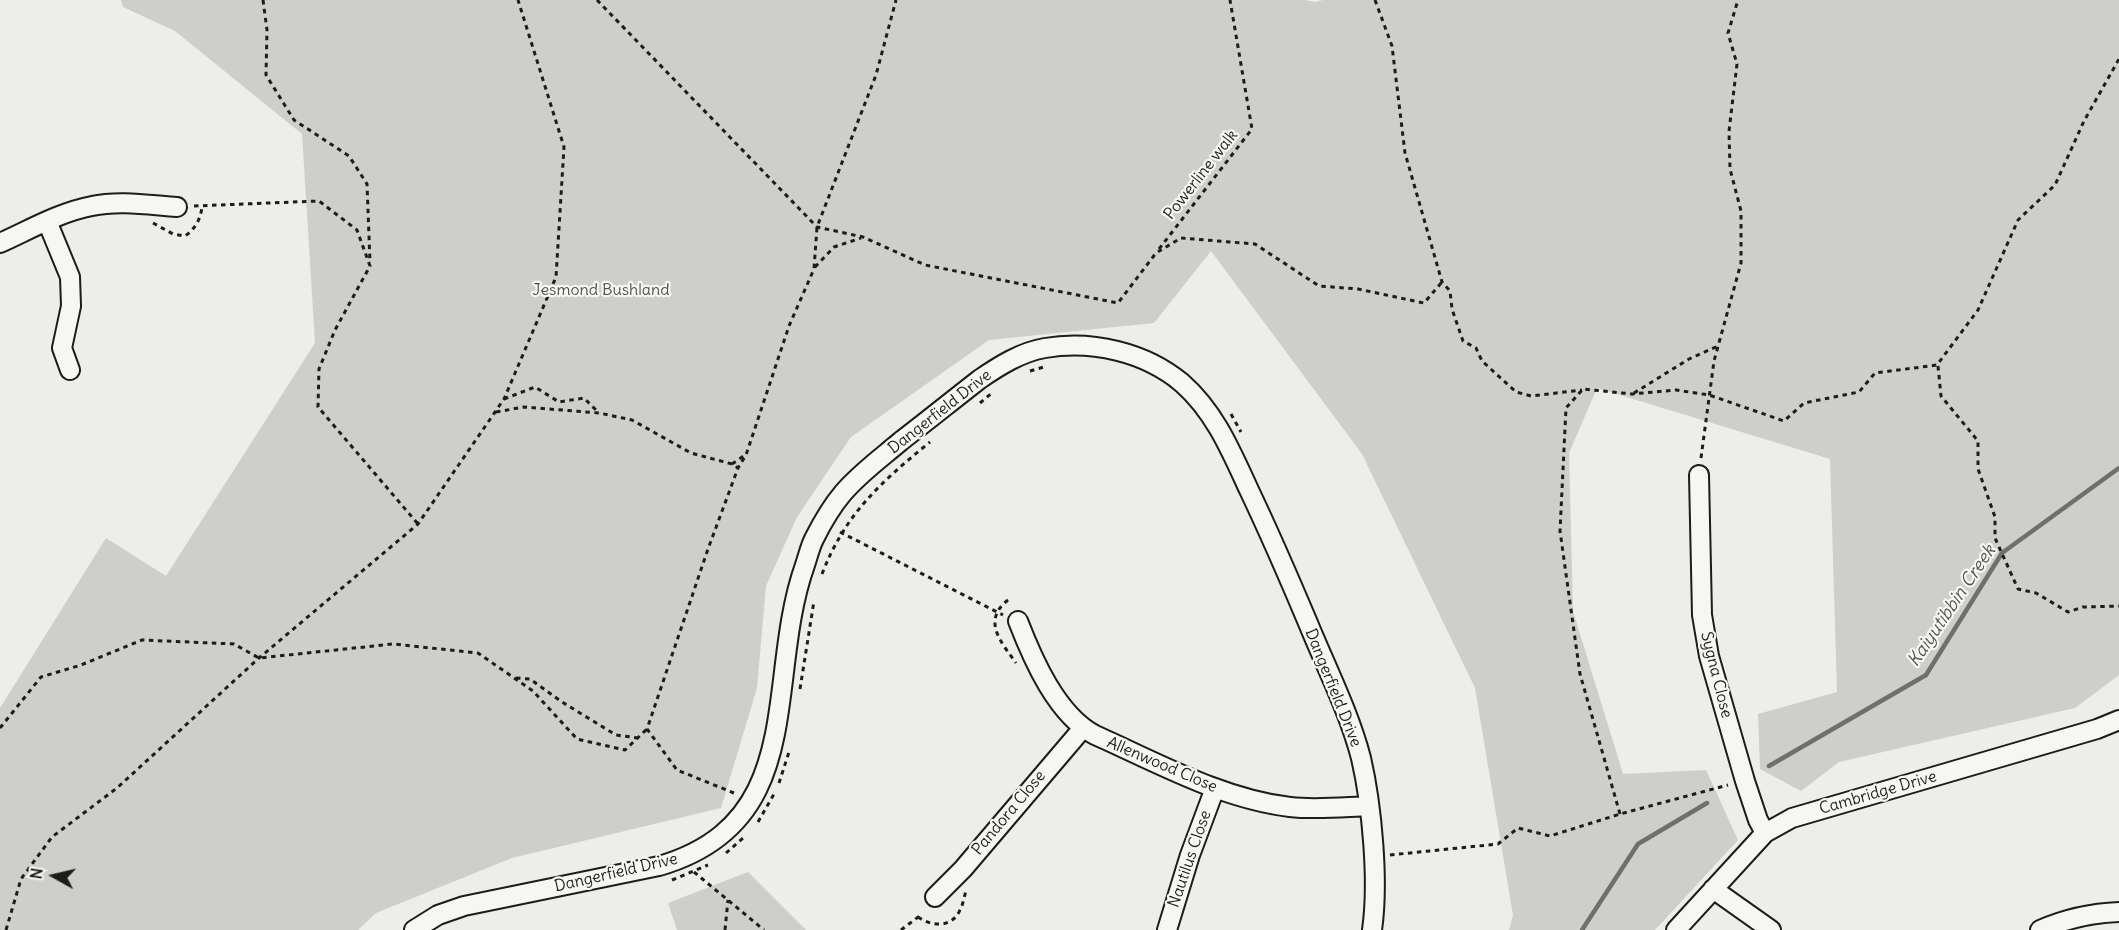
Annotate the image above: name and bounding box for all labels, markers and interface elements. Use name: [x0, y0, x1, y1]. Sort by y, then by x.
street label: Powerline walk: [1160, 126, 1242, 224]
park label: Jesmond Bushland: [532, 280, 670, 300]
street label: Dangerfield Drive: [884, 366, 996, 458]
water label: Kaiyutibbin Creek: [1903, 541, 2001, 671]
street label: Dangerfield Drive: [1301, 626, 1365, 750]
street label: Sygna Close: [1696, 630, 1736, 720]
street label: Allenwood Close: [1104, 733, 1220, 797]
street label: Pandora Close: [968, 767, 1050, 859]
street label: Cambridge Drive: [1817, 767, 1939, 819]
street label: Nautilus Close: [1164, 808, 1216, 910]
north arrow: [24, 846, 84, 906]
street label: Dangerfield Drive: [553, 849, 679, 897]
text: N: [26, 867, 47, 880]

